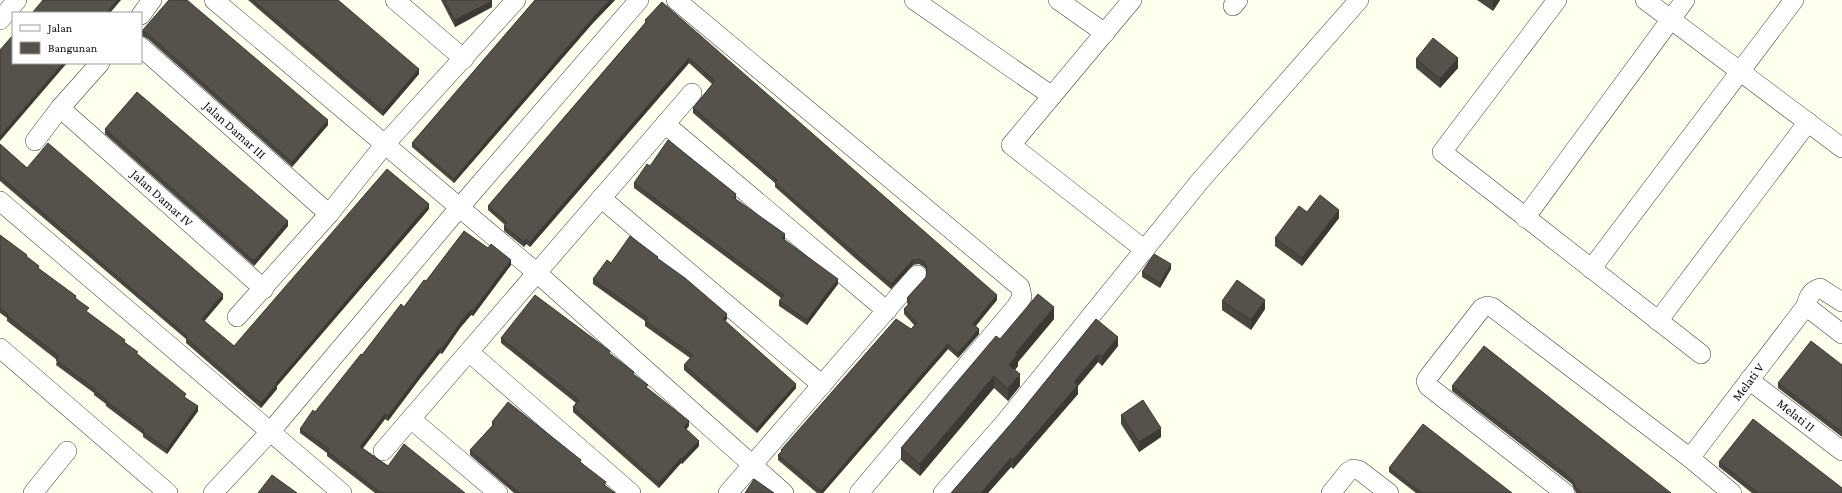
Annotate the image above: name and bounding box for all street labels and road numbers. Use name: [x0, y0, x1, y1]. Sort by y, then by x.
street label: Jalan Damar III: [200, 97, 269, 162]
street label: Jalan Damar IV: [127, 166, 197, 230]
street label: Melati V: [1729, 360, 1767, 404]
street label: Melati II: [1774, 396, 1818, 434]

